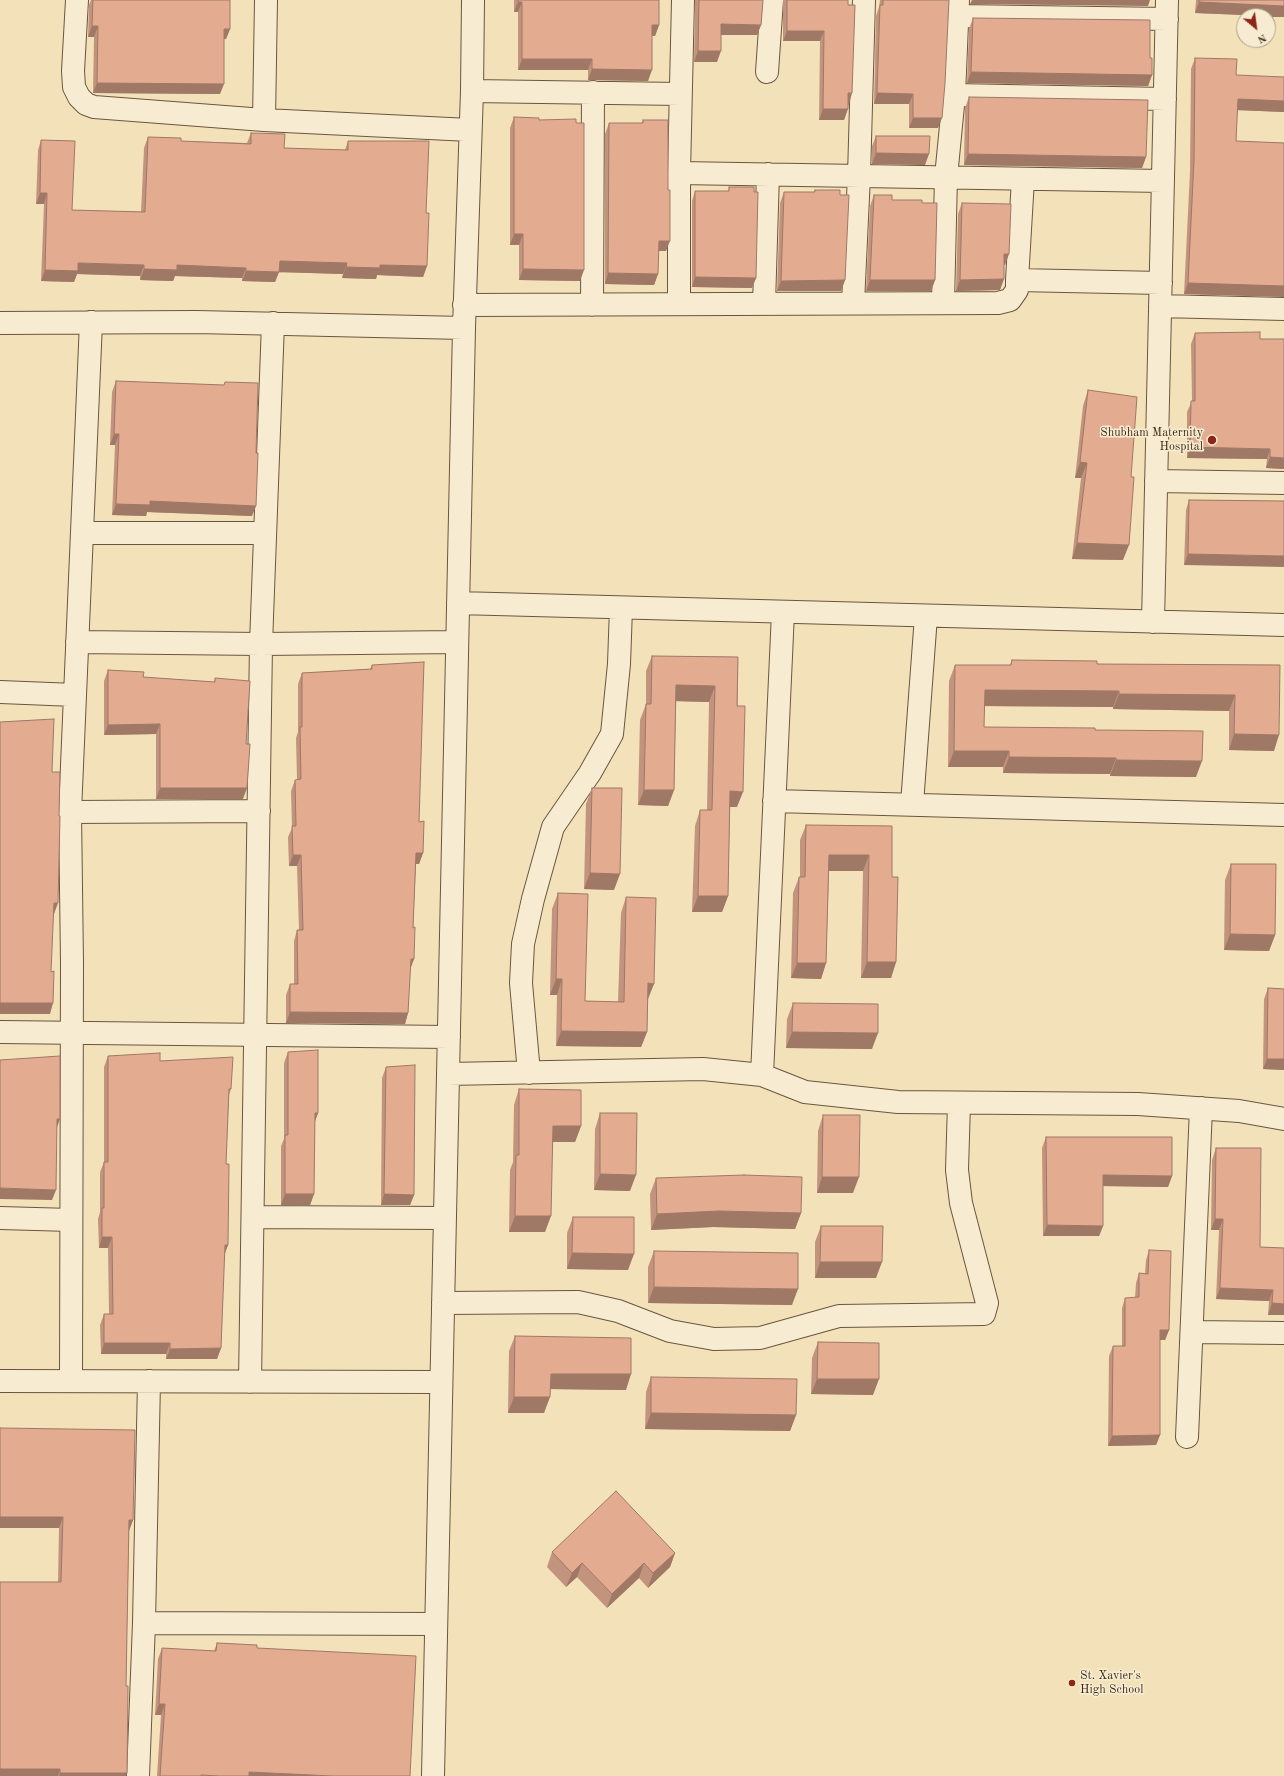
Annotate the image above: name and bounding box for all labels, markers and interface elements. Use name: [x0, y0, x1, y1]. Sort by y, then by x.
north arrow: [1236, 8, 1276, 48]
text: N: [1255, 31, 1268, 45]
place label: Shubham Maternity Hospital: [1100, 426, 1203, 454]
marker: Shubham Maternity Hospital: [1206, 434, 1218, 446]
place label: St. Xavier's High School: [1080, 1669, 1143, 1697]
marker: St. Xavier's High School: [1067, 1678, 1077, 1688]

